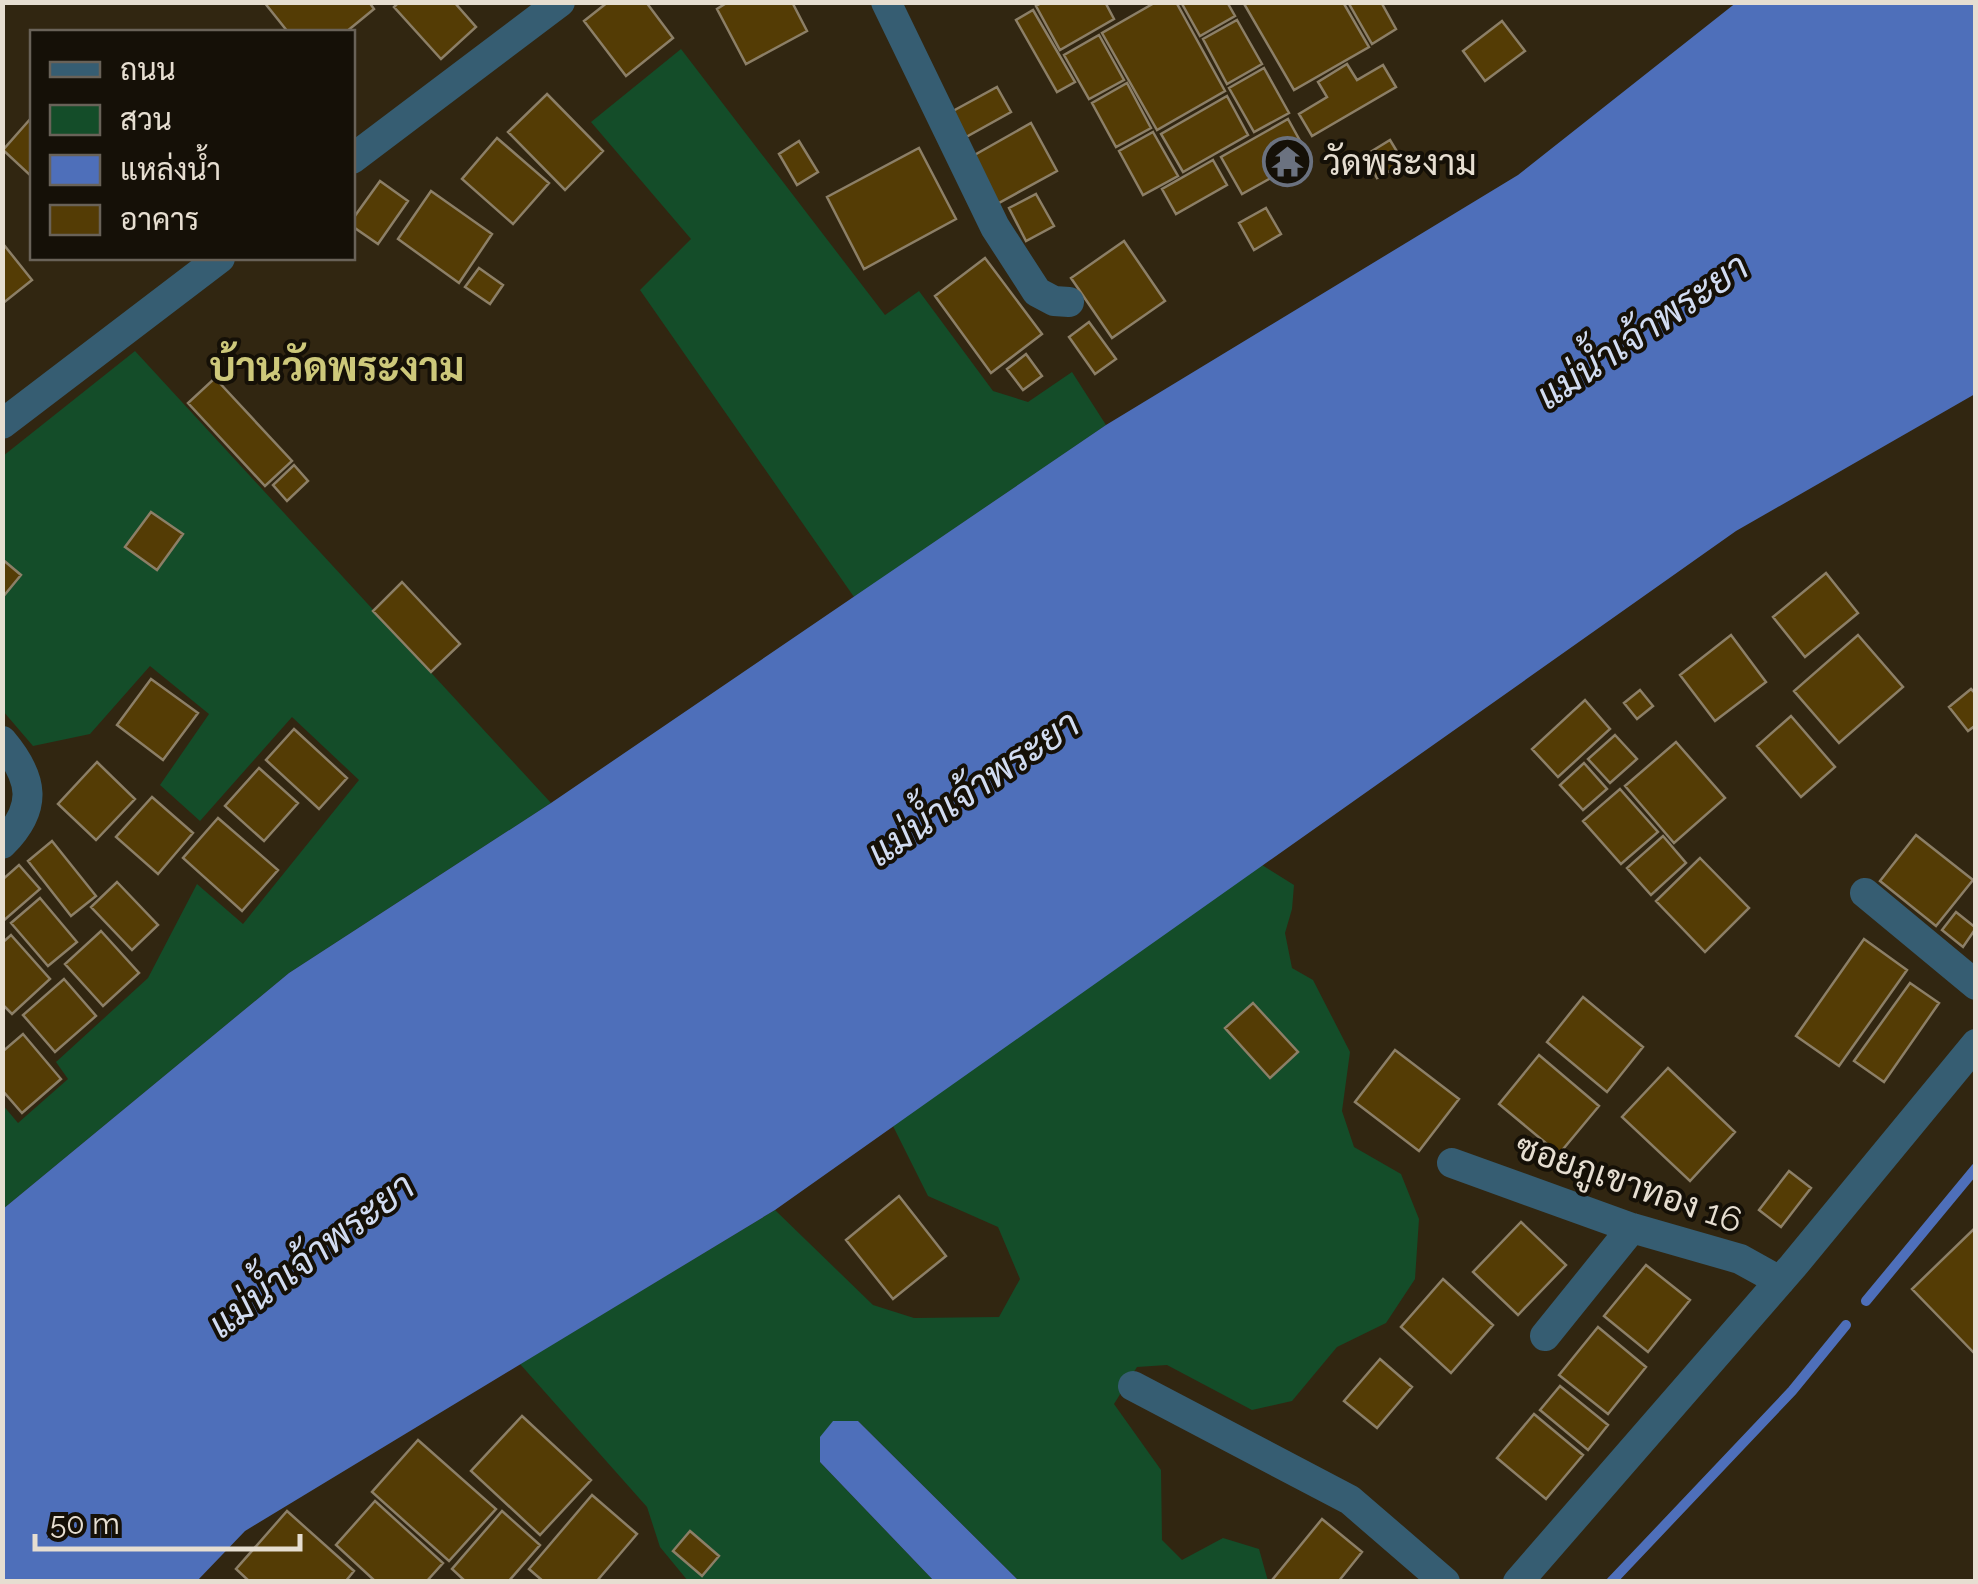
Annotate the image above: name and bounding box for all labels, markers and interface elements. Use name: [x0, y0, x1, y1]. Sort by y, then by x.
legend: [30, 30, 355, 260]
text: ถนน: [120, 52, 176, 87]
text: สวน: [120, 102, 172, 137]
temple icon: วัดพระงาม: [1262, 136, 1314, 188]
place label: วัดพระงาม: [1323, 142, 1477, 183]
text: แหล่งน้ำ: [120, 143, 221, 187]
text: อาคาร: [120, 202, 199, 237]
water label: แม่น้ำเจ้าพระยา: [1523, 236, 1756, 418]
district label: บ้านวัดพระงาม: [210, 341, 464, 390]
water label: แม่น้ำเจ้าพระยา: [854, 693, 1087, 875]
street label: ซอยภูเขาทอง 16: [1509, 1125, 1748, 1245]
water label: แม่น้ำเจ้าพระยา: [194, 1156, 423, 1347]
scale bar: [35, 1489, 300, 1551]
text: 50 m: [50, 1506, 120, 1541]

